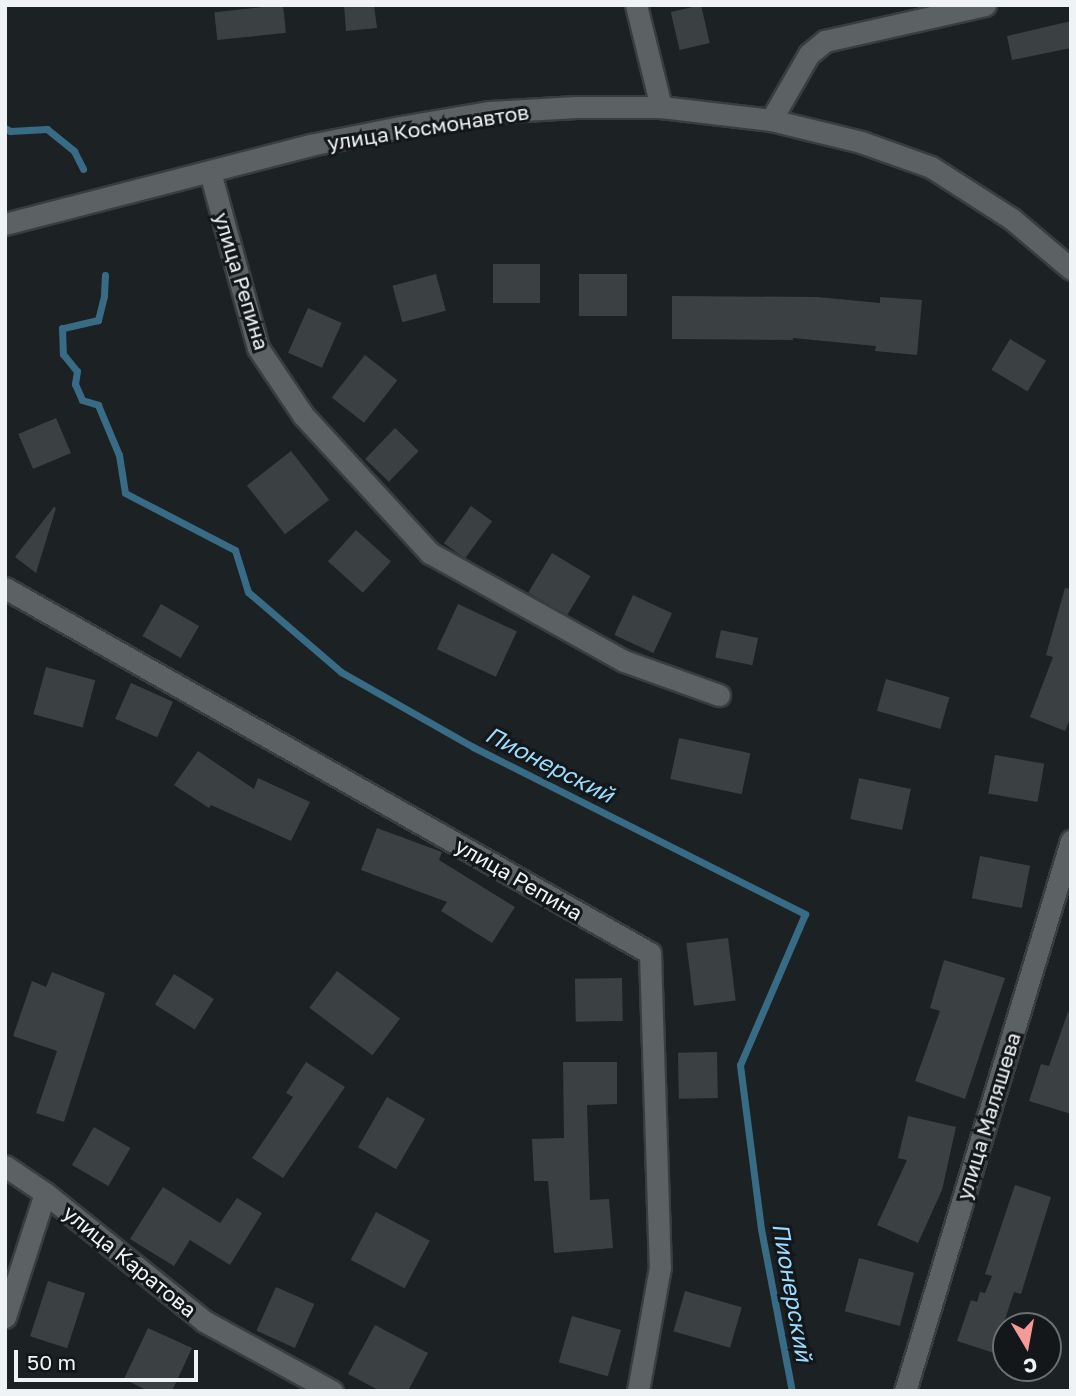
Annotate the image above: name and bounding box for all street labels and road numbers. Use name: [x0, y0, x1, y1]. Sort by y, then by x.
street label: улица Космонавтов: [325, 99, 531, 155]
street label: улица Репина: [209, 209, 275, 353]
street label: улица Репина: [451, 832, 587, 926]
street label: улица Маляшева: [951, 1029, 1025, 1203]
street label: улица Каратова: [58, 1200, 202, 1322]

